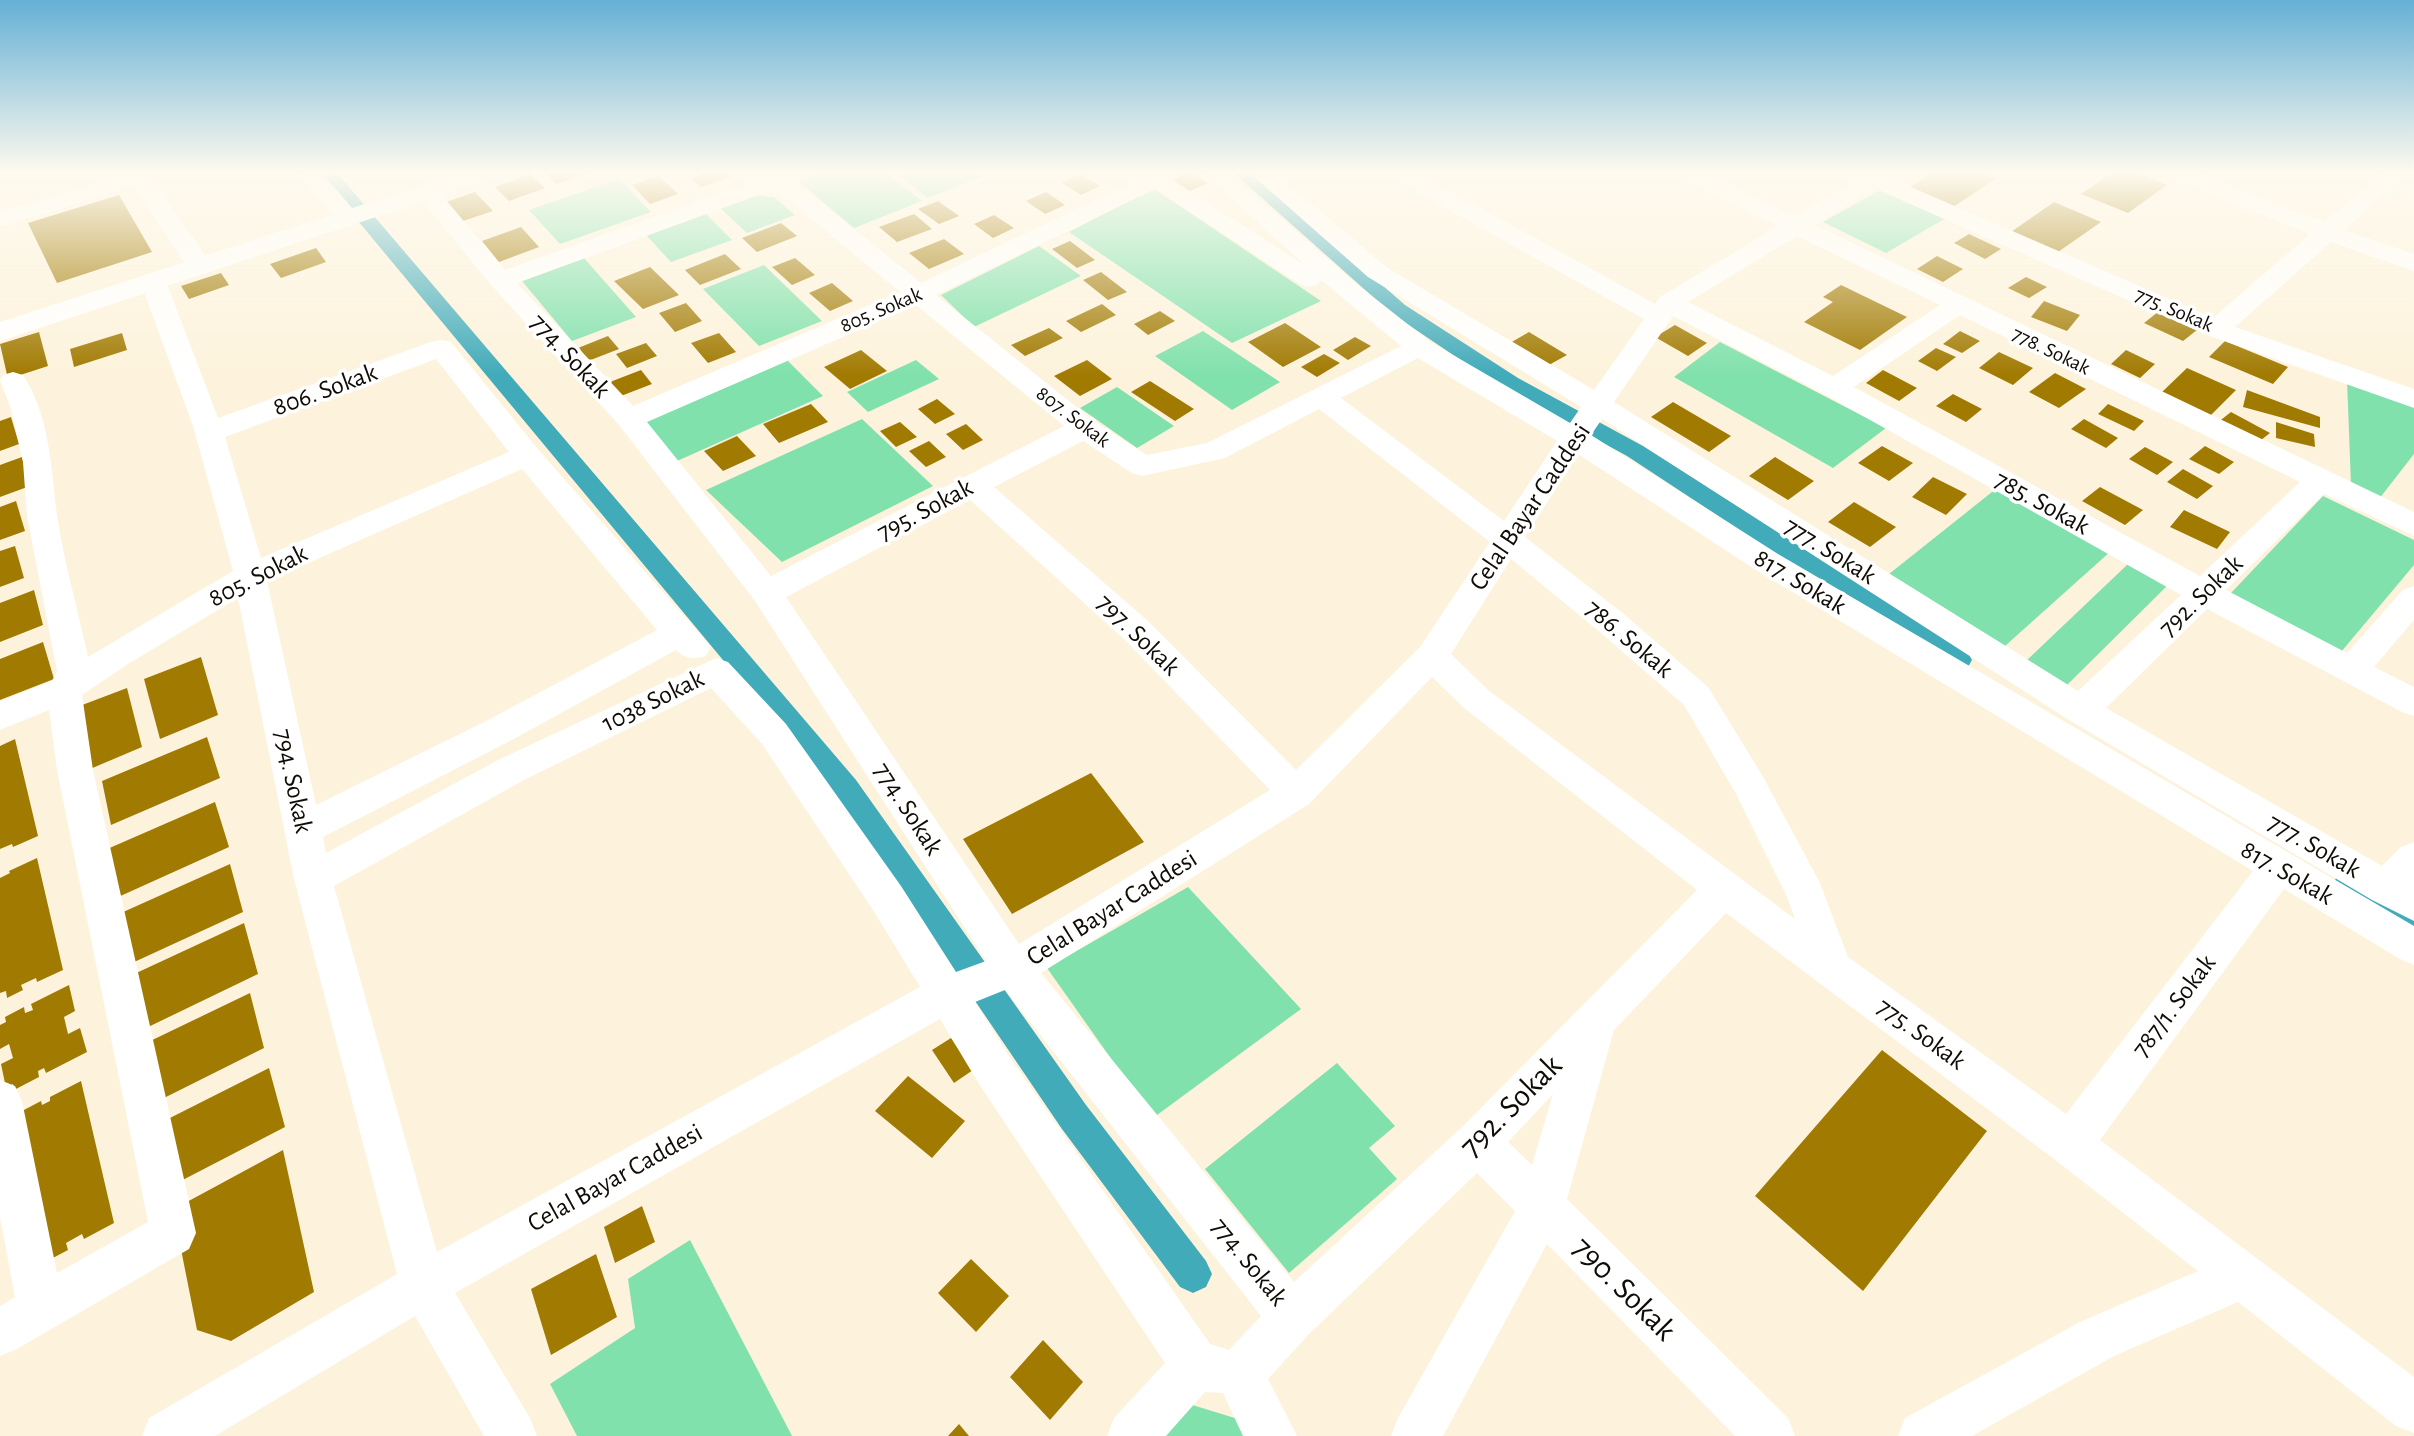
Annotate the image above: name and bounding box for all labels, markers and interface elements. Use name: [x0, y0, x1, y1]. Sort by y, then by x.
street label: 805. Sokak: [836, 282, 926, 338]
street label: 775. Sokak: [2131, 282, 2217, 338]
street label: 774. Sokak: [523, 307, 617, 405]
street label: 778. Sokak: [2008, 321, 2094, 381]
street label: 806. Sokak: [269, 357, 381, 423]
street label: 807. Sokak: [1031, 381, 1115, 453]
street label: Celal Bayar Caddesi: [1462, 417, 1598, 597]
street label: 785. Sokak: [1989, 464, 2095, 542]
street label: 795. Sokak: [872, 472, 978, 548]
street label: 777. Sokak: [1778, 511, 1882, 591]
street label: 805. Sokak: [203, 538, 313, 614]
street label: 817. Sokak: [1748, 542, 1852, 622]
street label: 792. Sokak: [2152, 548, 2250, 644]
street label: 797. Sokak: [1090, 588, 1186, 682]
street label: 786. Sokak: [1579, 593, 1679, 685]
street label: 1038 Sokak: [597, 663, 709, 739]
street label: 794. Sokak: [267, 726, 319, 836]
street label: 774. Sokak: [867, 757, 949, 861]
street label: 777. Sokak: [2262, 807, 2366, 885]
street label: 817. Sokak: [2235, 834, 2339, 912]
street label: Celal Bayar Caddesi: [1021, 843, 1203, 973]
street label: 787/1. Sokak: [2125, 949, 2223, 1063]
street label: 775. Sokak: [1870, 991, 1972, 1077]
street label: 792. Sokak: [1452, 1047, 1570, 1165]
street label: Celal Bayar Caddesi: [522, 1117, 708, 1239]
street label: 774. Sokak: [1204, 1212, 1294, 1312]
street label: 790. Sokak: [1564, 1229, 1684, 1349]

